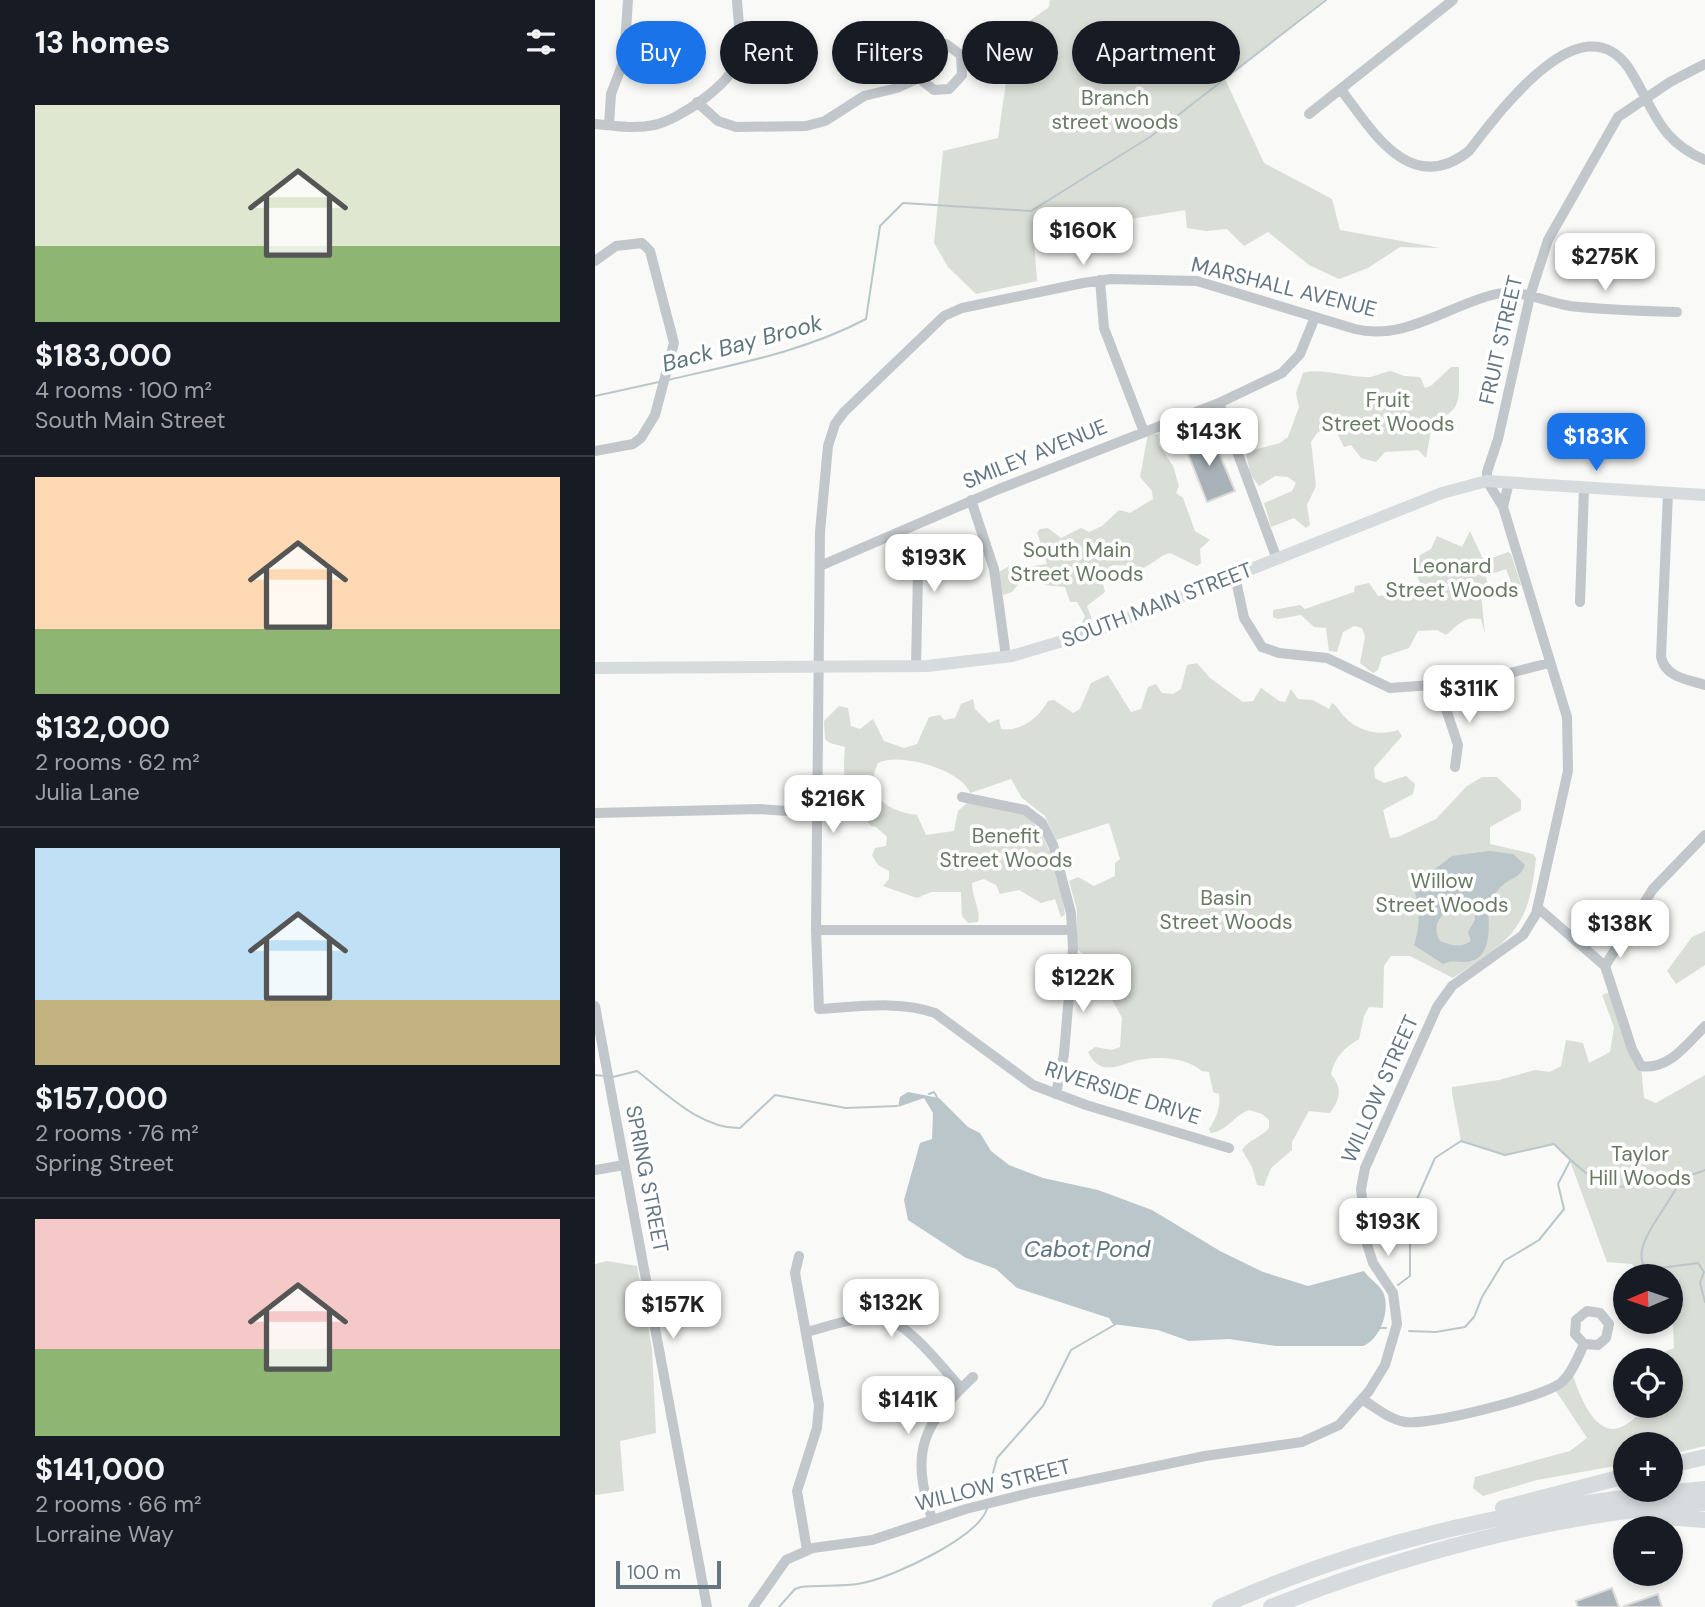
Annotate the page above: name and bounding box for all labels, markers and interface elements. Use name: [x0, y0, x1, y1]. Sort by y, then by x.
chip: Buy: [616, 21, 706, 84]
chip: Rent: [720, 21, 818, 84]
chip: Filters: [832, 21, 948, 84]
chip: New: [962, 21, 1058, 84]
chip: Apartment: [1072, 21, 1240, 84]
text: 13 homes: [35, 23, 170, 62]
icon: filters: [522, 23, 560, 61]
park label: Branch street woods: [1051, 84, 1179, 136]
icon: home: [235, 150, 361, 276]
pin: $160K: [1034, 208, 1132, 267]
text: $160K: [1049, 215, 1117, 245]
pin: $275K: [1556, 233, 1654, 293]
text: $275K: [1571, 241, 1639, 271]
street label: MARSHALL AVENUE: [1188, 250, 1380, 324]
street label: FRUIT STREET: [1473, 273, 1529, 407]
water label: Back Bay Brook: [659, 307, 826, 379]
text: $183,000: [35, 336, 172, 375]
text: 4 rooms · 100 m²: [35, 375, 212, 405]
park label: Fruit Street Woods: [1322, 386, 1454, 438]
text: South Main Street: [35, 405, 225, 435]
pin: $143K: [1160, 408, 1258, 468]
street label: SMILEY AVENUE: [959, 412, 1111, 496]
pin: $183K: [1547, 414, 1645, 473]
text: $143K: [1176, 416, 1242, 446]
text: $183K: [1563, 421, 1629, 451]
icon: home: [235, 522, 361, 648]
pin: $193K: [885, 534, 983, 594]
park label: South Main Street Woods: [1011, 536, 1143, 588]
text: $193K: [901, 542, 967, 572]
park label: Leonard Street Woods: [1386, 552, 1518, 604]
street label: SOUTH MAIN STREET: [1058, 556, 1257, 654]
pin: $311K: [1420, 666, 1518, 725]
text: $311K: [1439, 673, 1499, 703]
text: $132,000: [35, 708, 170, 747]
text: 2 rooms · 62 m²: [35, 747, 200, 777]
pin: $216K: [784, 776, 882, 835]
text: Julia Lane: [35, 777, 140, 807]
text: $216K: [800, 783, 866, 813]
park label: Benefit Street Woods: [940, 822, 1072, 874]
park label: Willow Street Woods: [1376, 867, 1508, 919]
park label: Basin Street Woods: [1160, 884, 1292, 936]
icon: home: [235, 893, 361, 1019]
pin: $138K: [1571, 900, 1669, 960]
text: $138K: [1587, 908, 1653, 938]
pin: $122K: [1034, 954, 1132, 1014]
text: $122K: [1051, 962, 1115, 992]
street label: WILLOW STREET: [1335, 1010, 1425, 1167]
street label: RIVERSIDE DRIVE: [1041, 1055, 1205, 1131]
text: $157,000: [35, 1079, 168, 1118]
street label: SPRING STREET: [619, 1103, 675, 1255]
text: 2 rooms · 76 m²: [35, 1118, 199, 1148]
park label: Taylor Hill Woods: [1589, 1140, 1691, 1192]
text: Spring Street: [35, 1148, 174, 1178]
pin: $193K: [1339, 1198, 1437, 1258]
text: $193K: [1355, 1206, 1421, 1236]
water label: Cabot Pond: [1024, 1234, 1151, 1264]
icon: home: [235, 1264, 361, 1390]
north arrow: [1613, 1264, 1683, 1334]
map controls: [1613, 1264, 1683, 1586]
pin: $132K: [842, 1280, 940, 1339]
pin: $157K: [624, 1282, 722, 1341]
text: $132K: [859, 1287, 923, 1317]
text: $157K: [641, 1289, 705, 1319]
button: locate: [1613, 1348, 1683, 1418]
pin: $141K: [859, 1376, 957, 1436]
text: $141K: [878, 1384, 938, 1414]
button: +: [1613, 1432, 1683, 1502]
text: $141,000: [35, 1450, 165, 1489]
street label: WILLOW STREET: [912, 1452, 1074, 1518]
text: 2 rooms · 66 m²: [35, 1489, 202, 1519]
button: −: [1613, 1516, 1683, 1586]
text: Lorraine Way: [35, 1519, 174, 1549]
scale bar: [616, 1558, 721, 1590]
text: 100 m: [627, 1560, 681, 1585]

